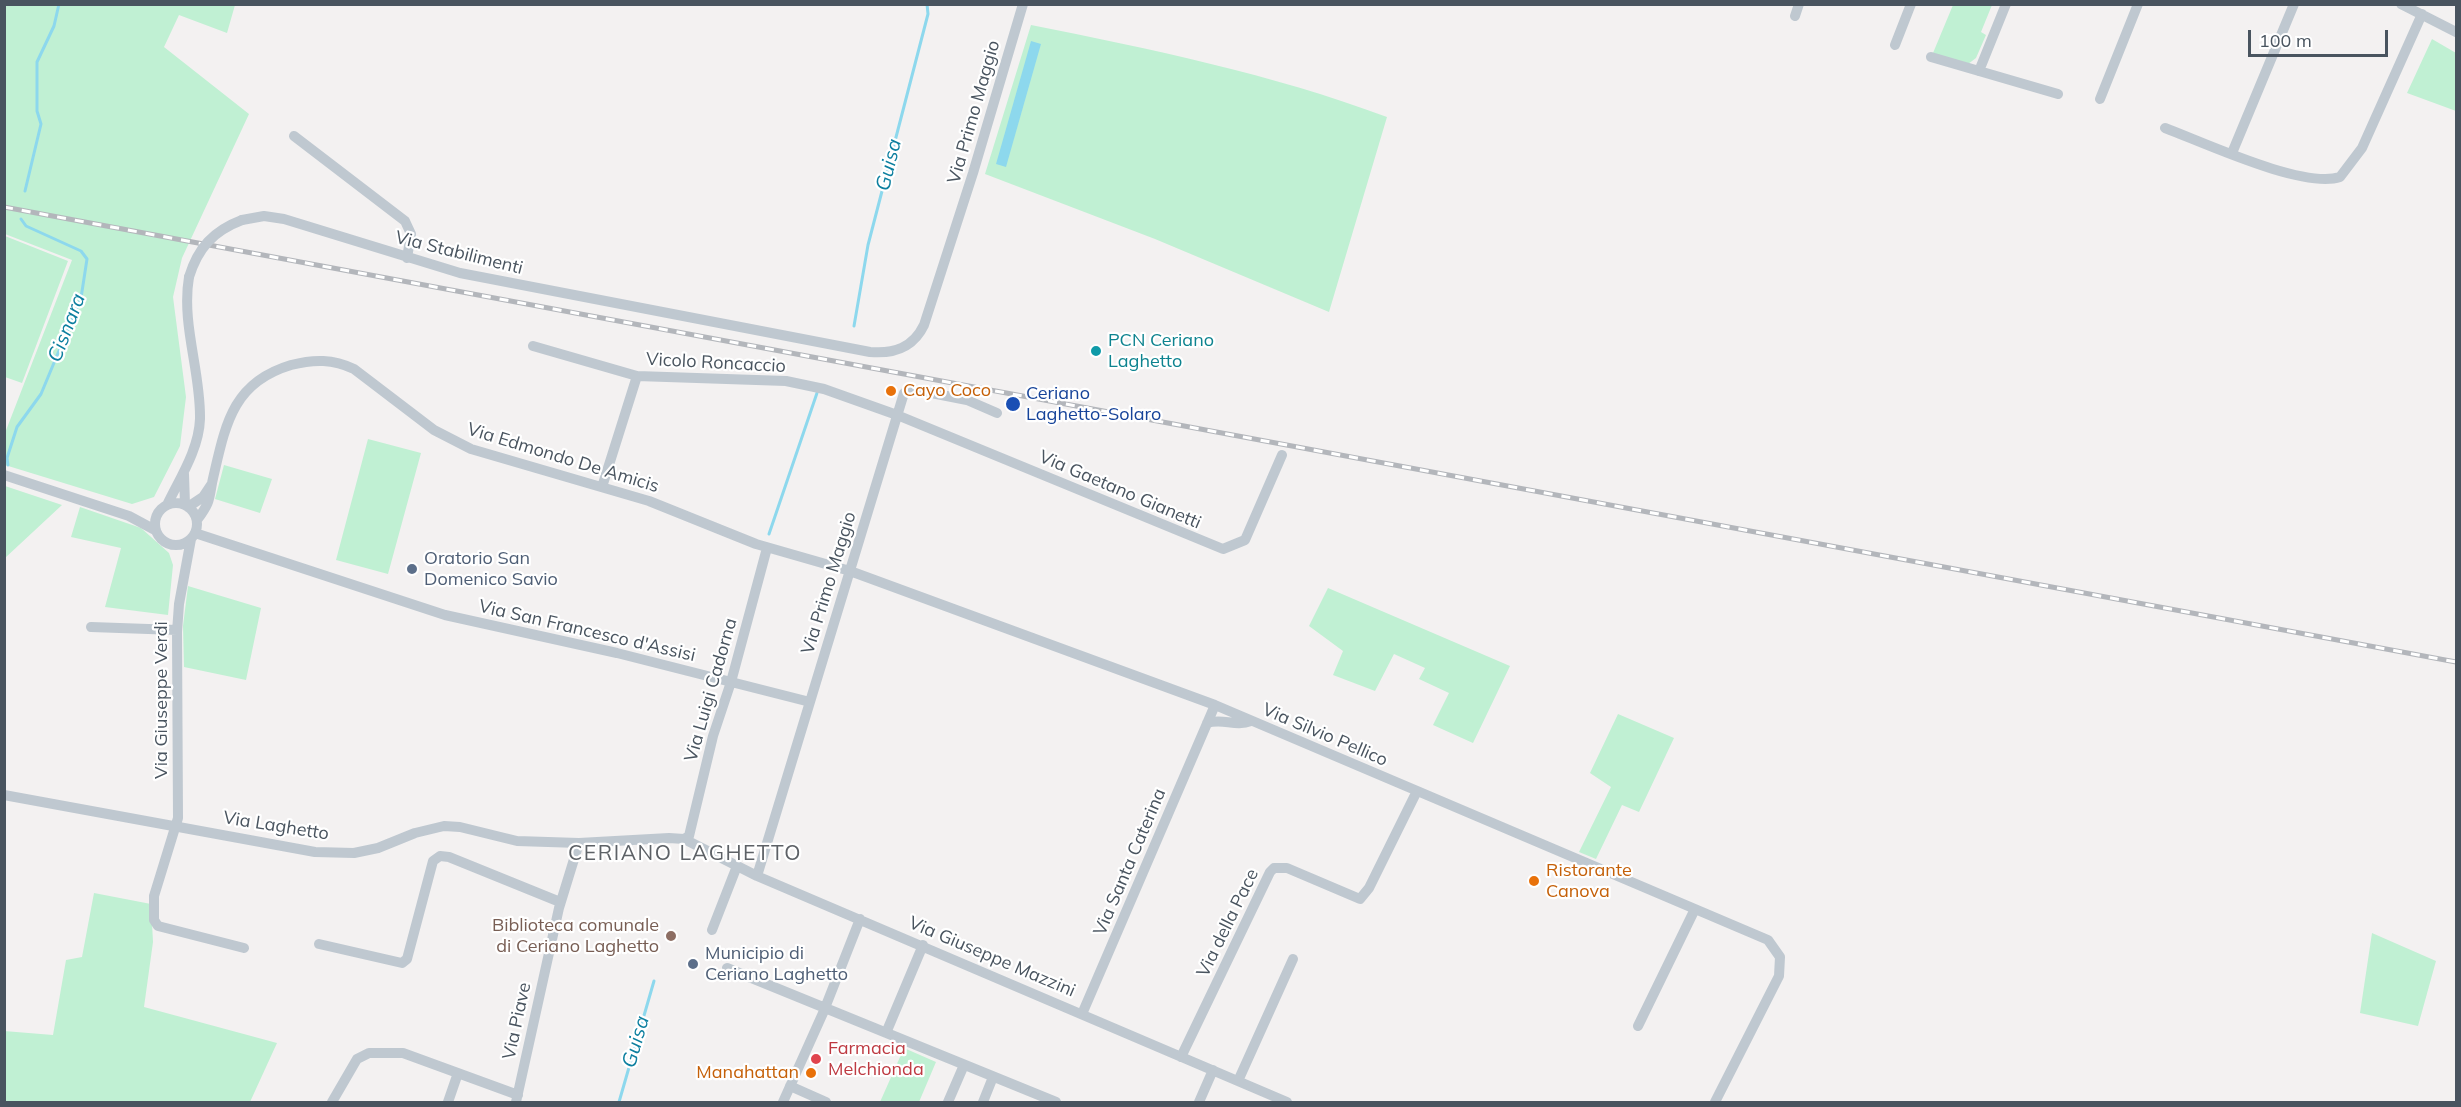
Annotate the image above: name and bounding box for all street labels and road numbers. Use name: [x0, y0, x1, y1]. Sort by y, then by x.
street label: Via Primo Maggio: [943, 38, 1005, 186]
street label: Via Stabilimenti: [393, 227, 525, 279]
street label: Vicolo Roncaccio: [646, 349, 786, 377]
street label: Via Edmondo De Amicis: [464, 419, 662, 497]
street label: Via Gaetano Gianetti: [1036, 446, 1204, 534]
street label: Via Primo Maggio: [797, 509, 861, 657]
street label: Via San Francesco d'Assisi: [477, 596, 697, 666]
street label: Via Luigi Cadorna: [680, 616, 742, 764]
street label: Via Giuseppe Verdi: [151, 621, 173, 779]
street label: Via Silvio Pellico: [1259, 699, 1391, 771]
street label: Via Santa Caterina: [1089, 785, 1171, 939]
street label: Via Laghetto: [222, 807, 330, 845]
street label: Via della Pace: [1193, 865, 1263, 981]
street label: Via Giuseppe Mazzini: [905, 912, 1079, 1002]
street label: Via Piave: [498, 980, 536, 1062]

